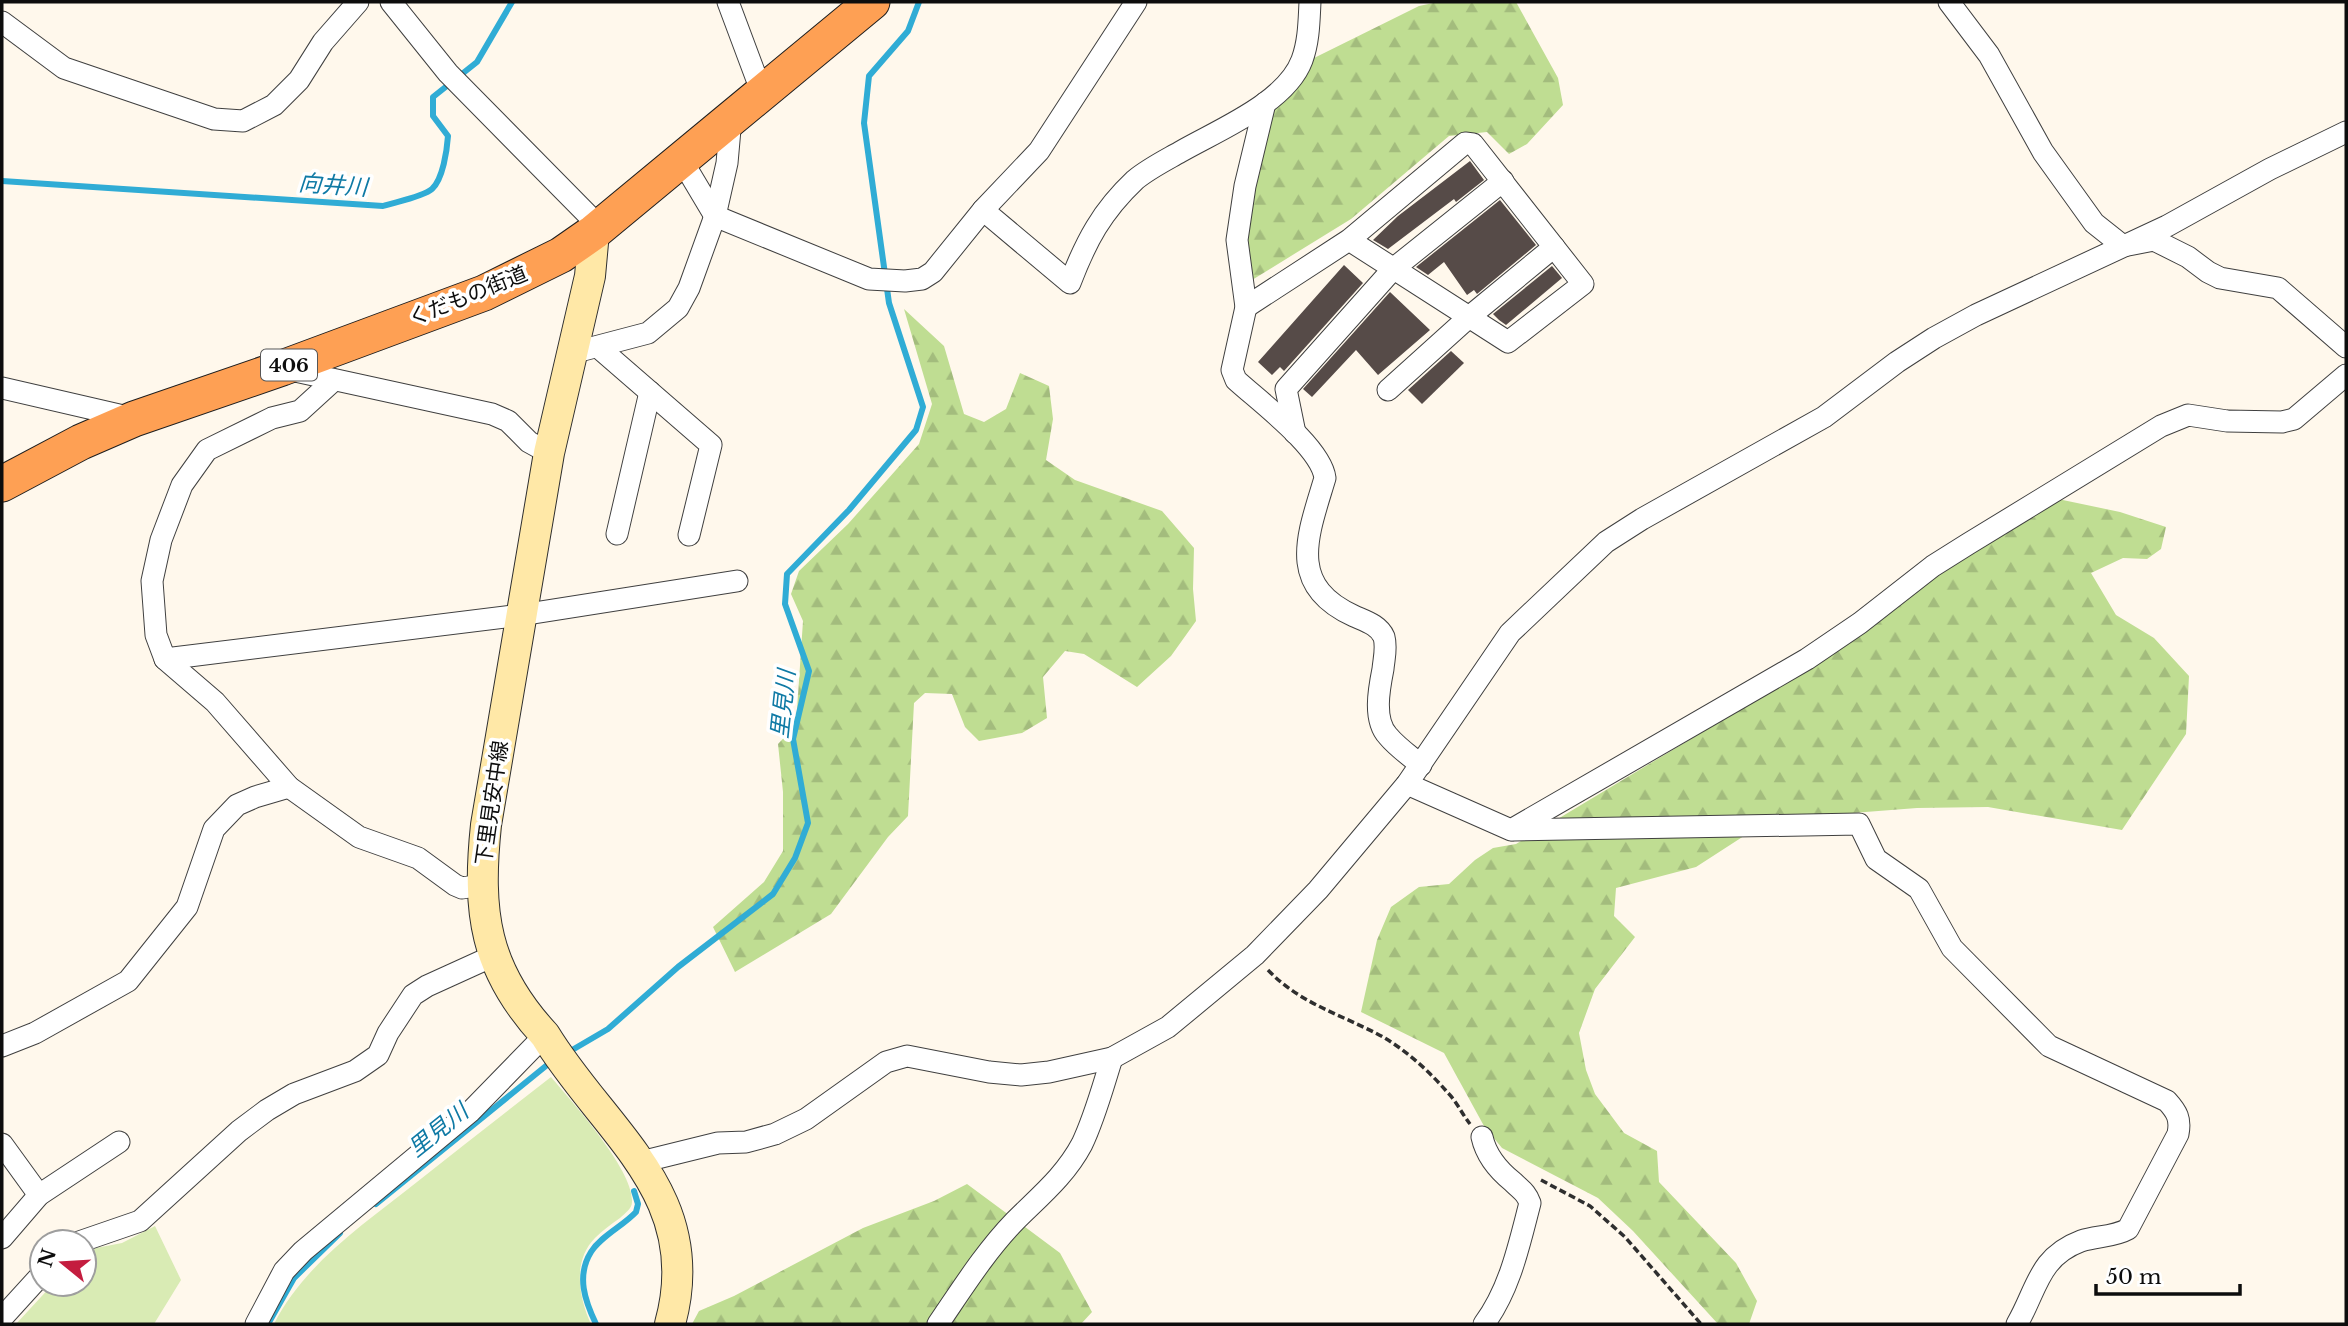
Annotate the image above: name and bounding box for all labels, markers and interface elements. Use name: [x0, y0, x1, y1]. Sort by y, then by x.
water label: 向井川: [298, 169, 371, 202]
street label: くだもの街道: [405, 260, 531, 332]
road number: 406: [261, 350, 317, 380]
water label: 里見川: [765, 665, 801, 740]
street label: 下里見安中線: [470, 739, 514, 867]
water label: 里見川: [402, 1096, 476, 1163]
north arrow: [28, 1228, 98, 1298]
text: N: [34, 1246, 61, 1270]
scale bar: [2096, 1252, 2240, 1296]
text: 50 m: [2106, 1264, 2162, 1290]

